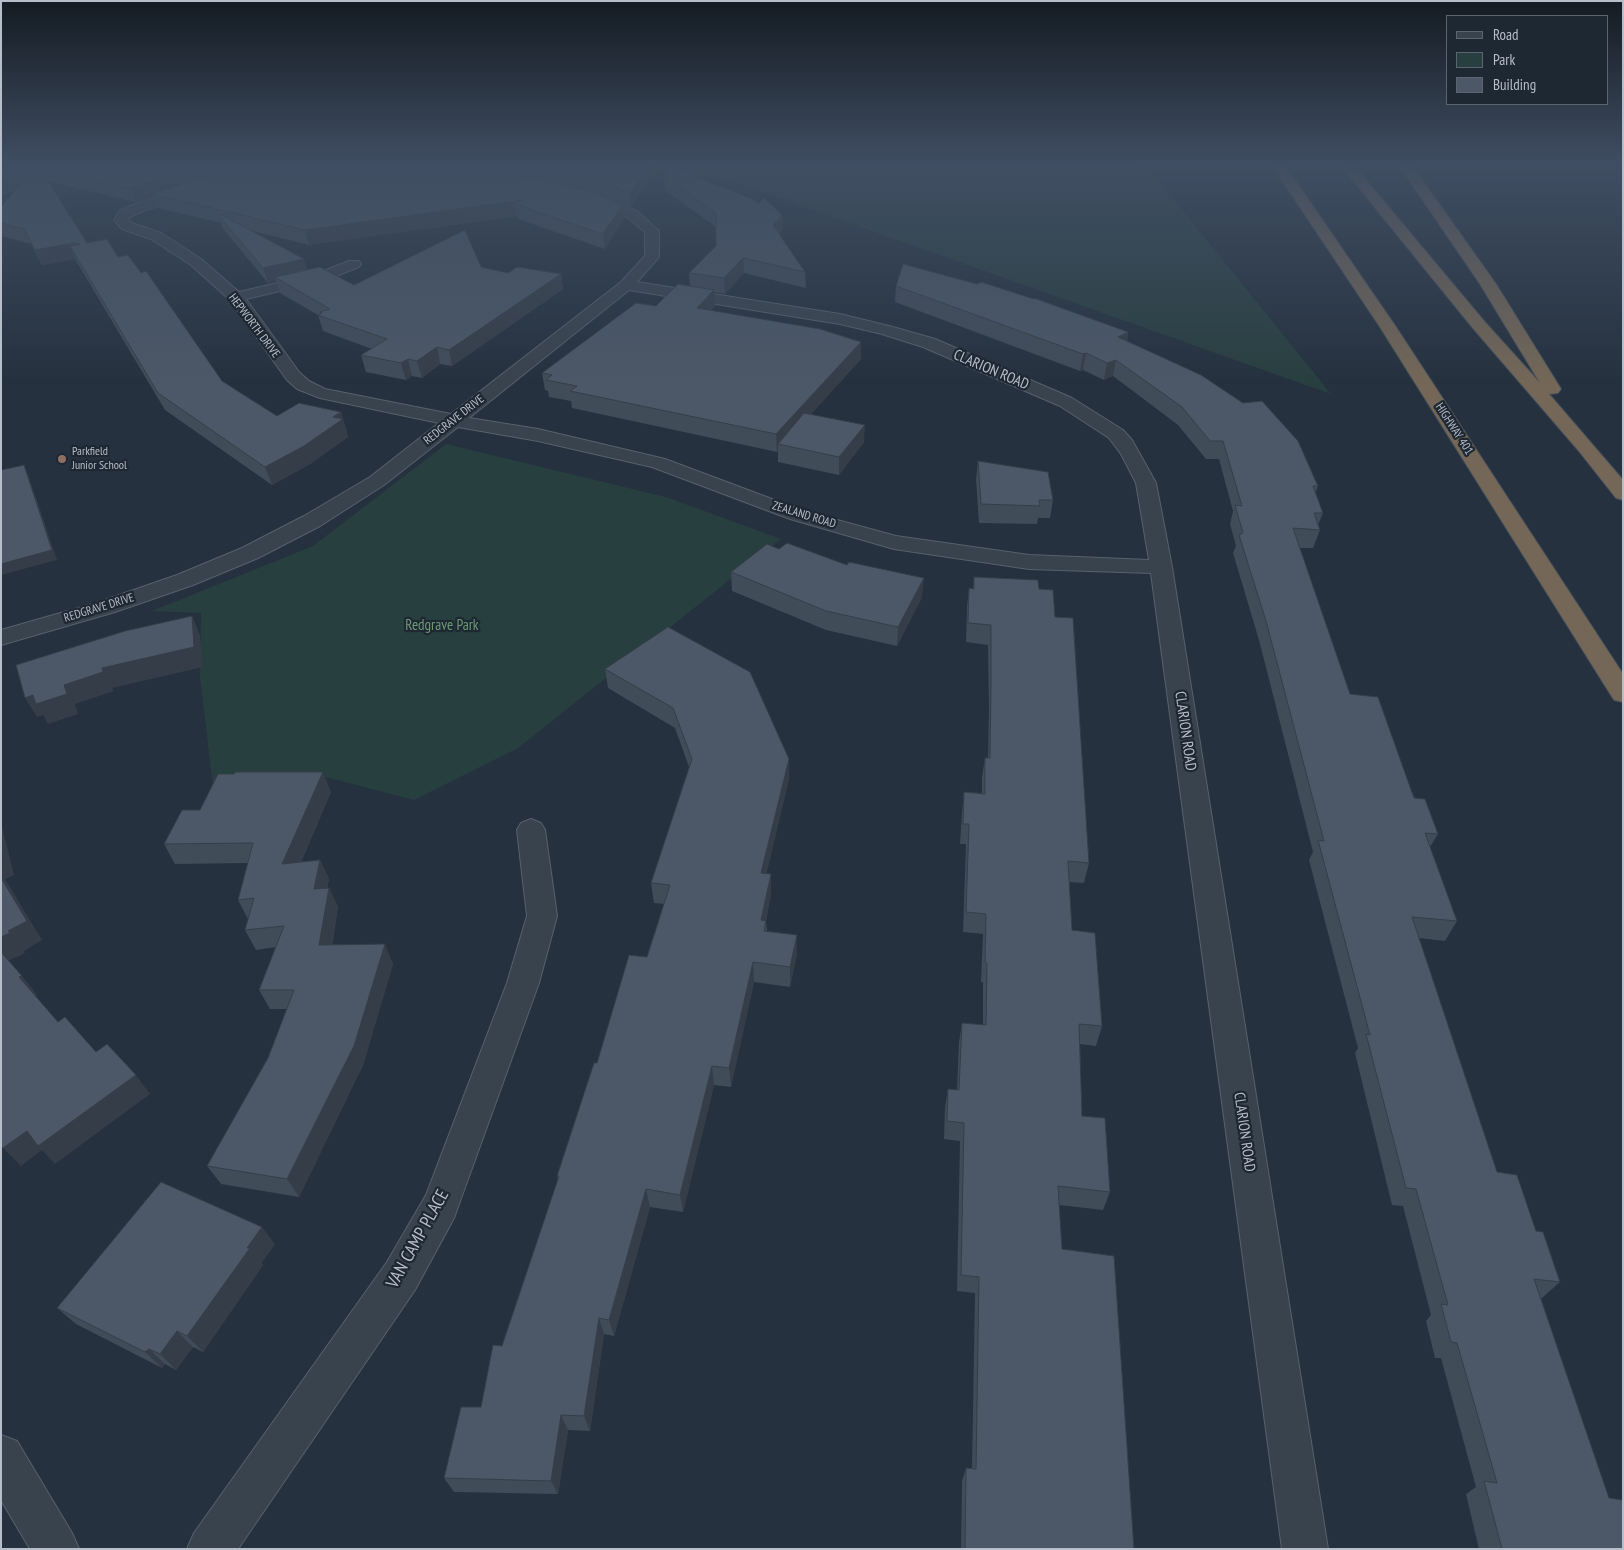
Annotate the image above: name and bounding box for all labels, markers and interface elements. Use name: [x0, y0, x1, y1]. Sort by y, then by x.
legend: [1446, 15, 1609, 105]
text: Road: [1493, 25, 1519, 44]
text: Park: [1493, 50, 1515, 69]
text: Building: [1493, 75, 1536, 94]
street label: HEPWORTH DRIVE: [225, 291, 283, 361]
street label: CLARION ROAD: [951, 346, 1031, 394]
street label: REDGRAVE DRIVE: [421, 392, 487, 448]
street label: HIGHWAY 401: [1432, 401, 1476, 457]
place label: Parkfield Junior School: [72, 445, 127, 473]
marker: Parkfield Junior School: [56, 453, 68, 465]
street label: ZEALAND ROAD: [770, 498, 838, 532]
street label: REDGRAVE DRIVE: [62, 590, 136, 626]
park label: Redgrave Park: [405, 617, 479, 635]
street label: CLARION ROAD: [1171, 690, 1199, 772]
street label: CLARION ROAD: [1230, 1091, 1258, 1173]
street label: VAN CAMP PLACE: [382, 1186, 454, 1292]

